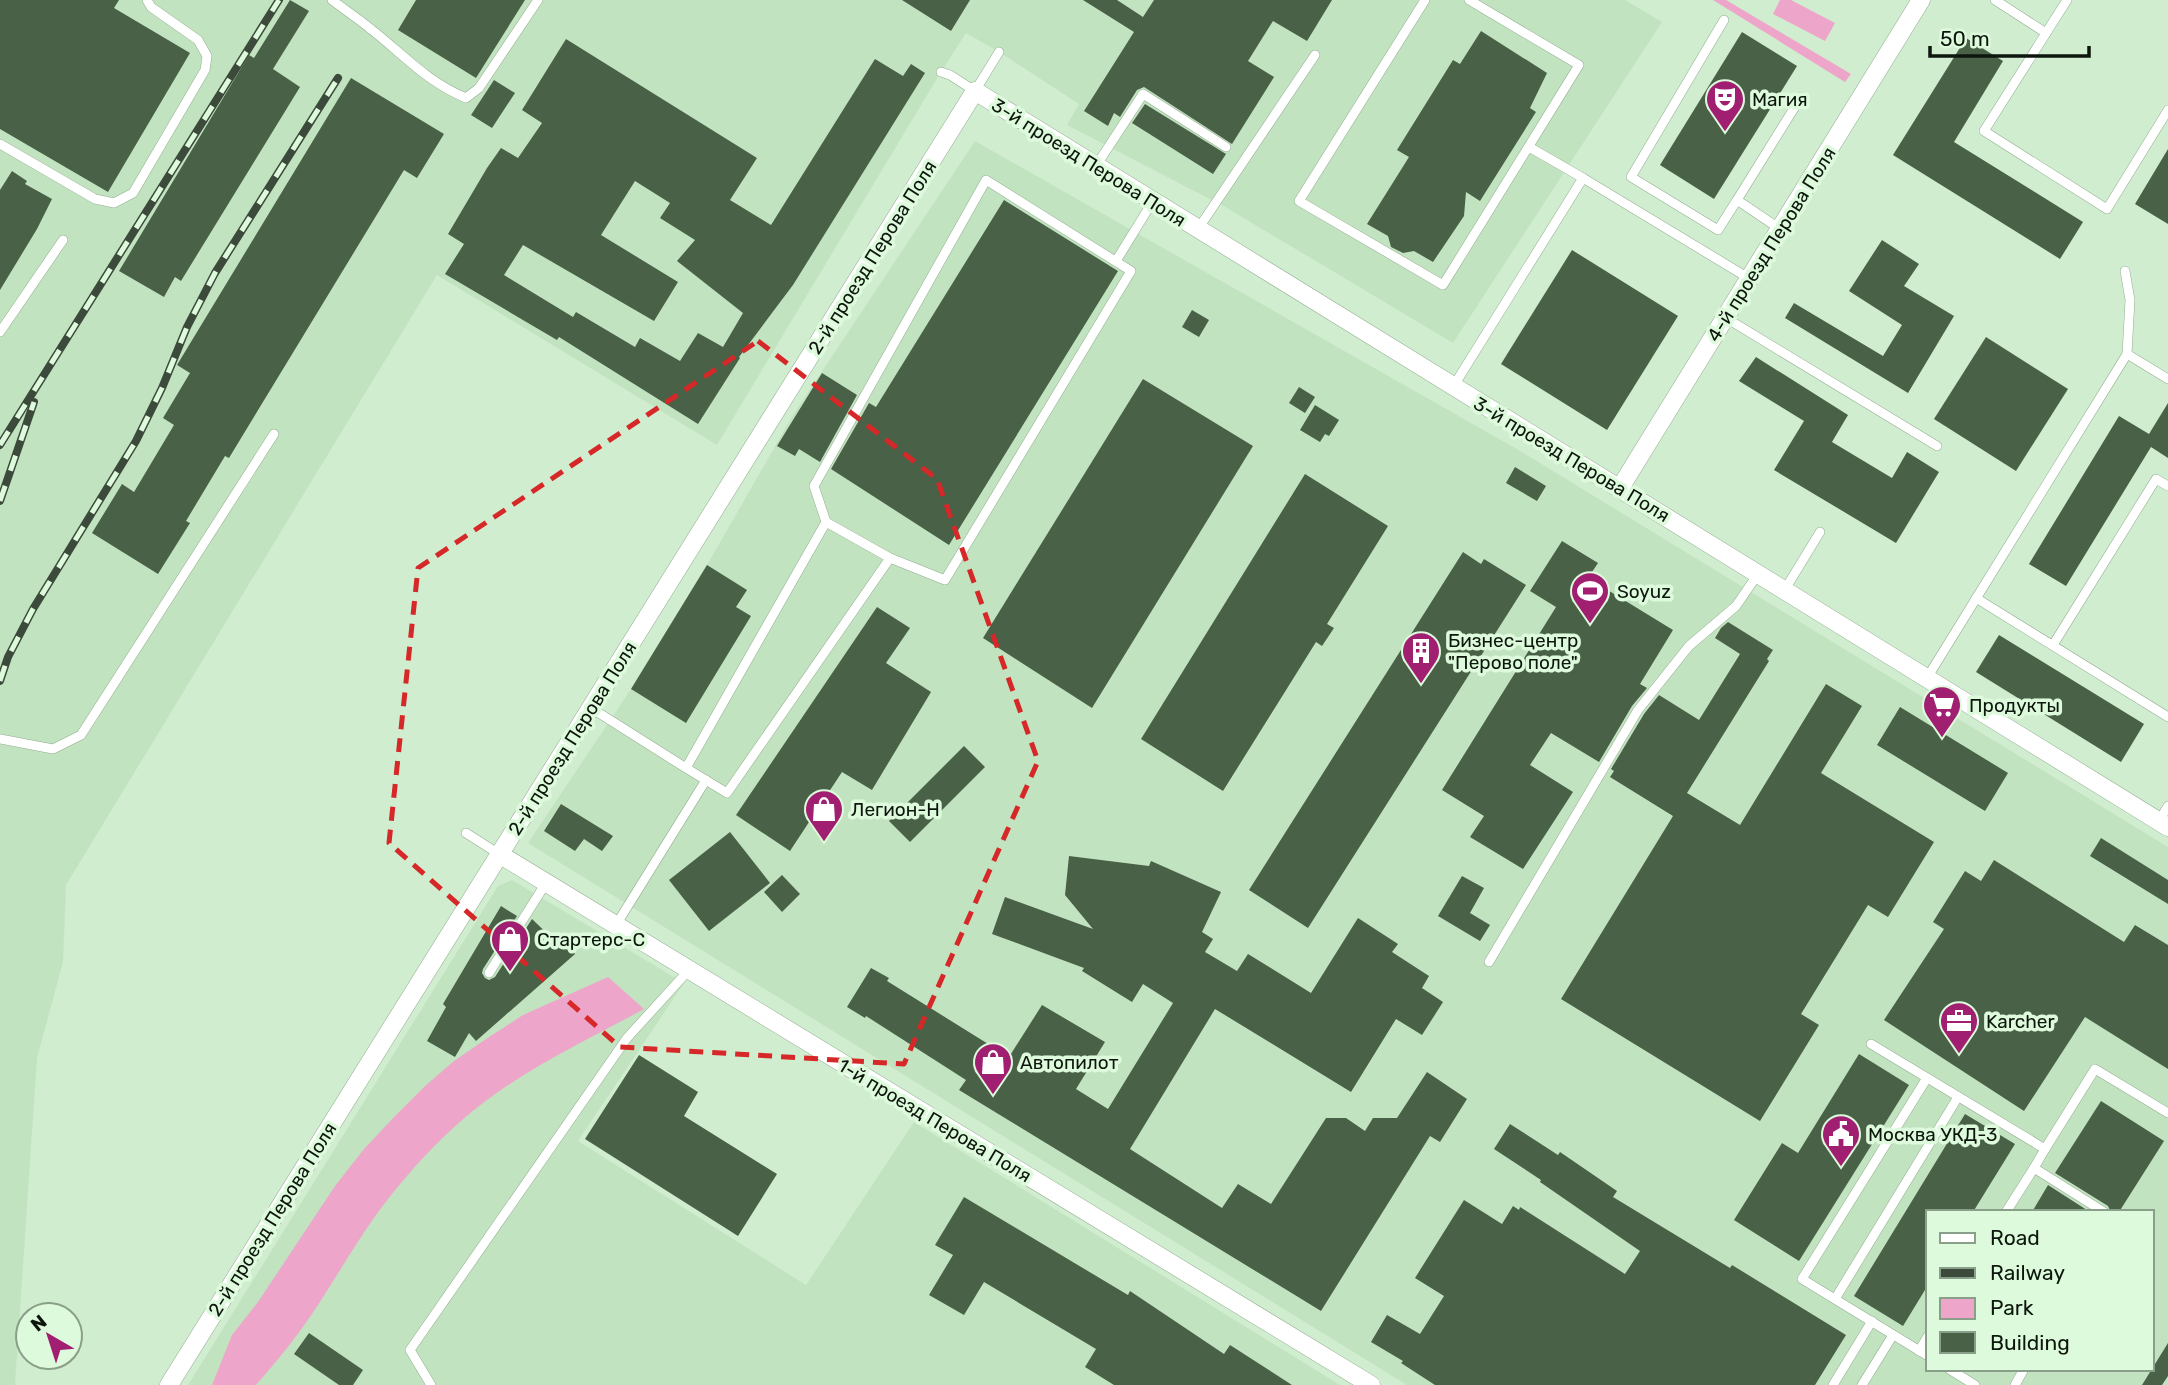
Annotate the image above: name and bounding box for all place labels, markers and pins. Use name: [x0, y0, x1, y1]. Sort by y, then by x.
theatre icon: Магия: [1704, 78, 1746, 133]
place label: Магия: [1752, 88, 1808, 111]
sports icon: Soyuz: [1569, 570, 1611, 625]
place label: Soyuz: [1617, 580, 1671, 603]
place label: Бизнес-центр "Перово поле": [1448, 629, 1578, 674]
building icon: Бизнес-центр "Перово поле": [1400, 630, 1442, 685]
supermarket icon: Продукты: [1921, 684, 1963, 739]
place label: Продукты: [1969, 694, 2060, 717]
shop icon: Легион-Н: [803, 788, 845, 843]
place label: Легион-Н: [851, 798, 940, 821]
shop icon: Стартерс-С: [489, 918, 531, 973]
place label: Стартерс-С: [537, 928, 645, 951]
office icon: Karcher: [1938, 1000, 1980, 1055]
place label: Karcher: [1986, 1010, 2056, 1033]
shop icon: Автопилот: [972, 1041, 1014, 1096]
place label: Автопилот: [1020, 1051, 1119, 1074]
public building icon: Москва УКД-3: [1820, 1113, 1862, 1168]
place label: Москва УКД-3: [1868, 1123, 1997, 1146]

